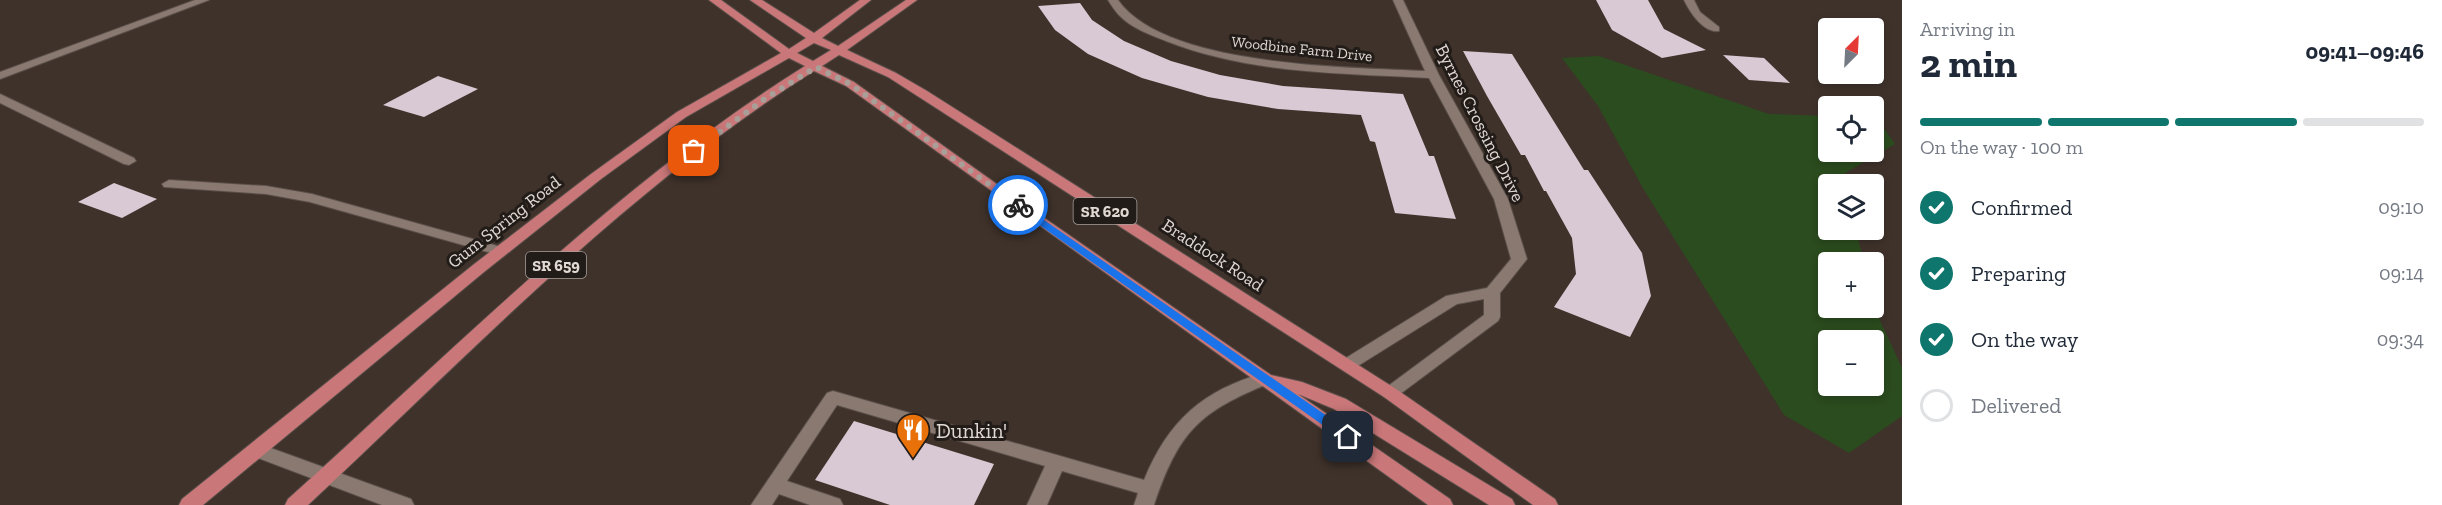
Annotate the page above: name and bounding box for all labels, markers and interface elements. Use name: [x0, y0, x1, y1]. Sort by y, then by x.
text: Arriving in: [1920, 17, 2015, 41]
north arrow: [1818, 18, 1884, 84]
map controls: [1818, 18, 1884, 396]
street label: Woodbine Farm Drive: [1231, 33, 1373, 65]
text: 09:41–09:46: [2305, 38, 2424, 65]
street label: Byrnes Crossing Drive: [1431, 40, 1529, 206]
text: 2 min: [1920, 40, 2017, 87]
button: locate: [1818, 96, 1884, 162]
pin: [668, 125, 719, 176]
icon: bag: [677, 134, 710, 167]
text: On the way · 100 m: [1920, 135, 2083, 159]
street label: Gum Spring Road: [443, 171, 565, 273]
button: layers: [1818, 174, 1884, 240]
courier: [988, 175, 1048, 235]
icon: bike: [1002, 189, 1035, 222]
icon: check: [1920, 191, 1953, 224]
text: Confirmed: [1971, 194, 2072, 221]
text: 09:10: [2378, 195, 2424, 219]
road number: SR 620: [1074, 198, 1136, 224]
street label: Braddock Road: [1158, 214, 1268, 296]
road number: SR 659: [526, 252, 586, 278]
button: +: [1818, 252, 1884, 318]
icon: check: [1920, 257, 1953, 290]
text: Preparing: [1971, 260, 2066, 287]
text: 09:14: [2379, 261, 2424, 285]
icon: check: [1920, 323, 1953, 356]
text: On the way: [1971, 326, 2078, 353]
text: 09:34: [2377, 327, 2424, 351]
button: −: [1818, 330, 1884, 396]
text: Delivered: [1971, 392, 2061, 419]
pin: [1322, 411, 1373, 462]
restaurant icon: Dunkin': [895, 412, 931, 459]
place label: Dunkin': [936, 418, 1007, 443]
icon: home: [1331, 420, 1364, 453]

